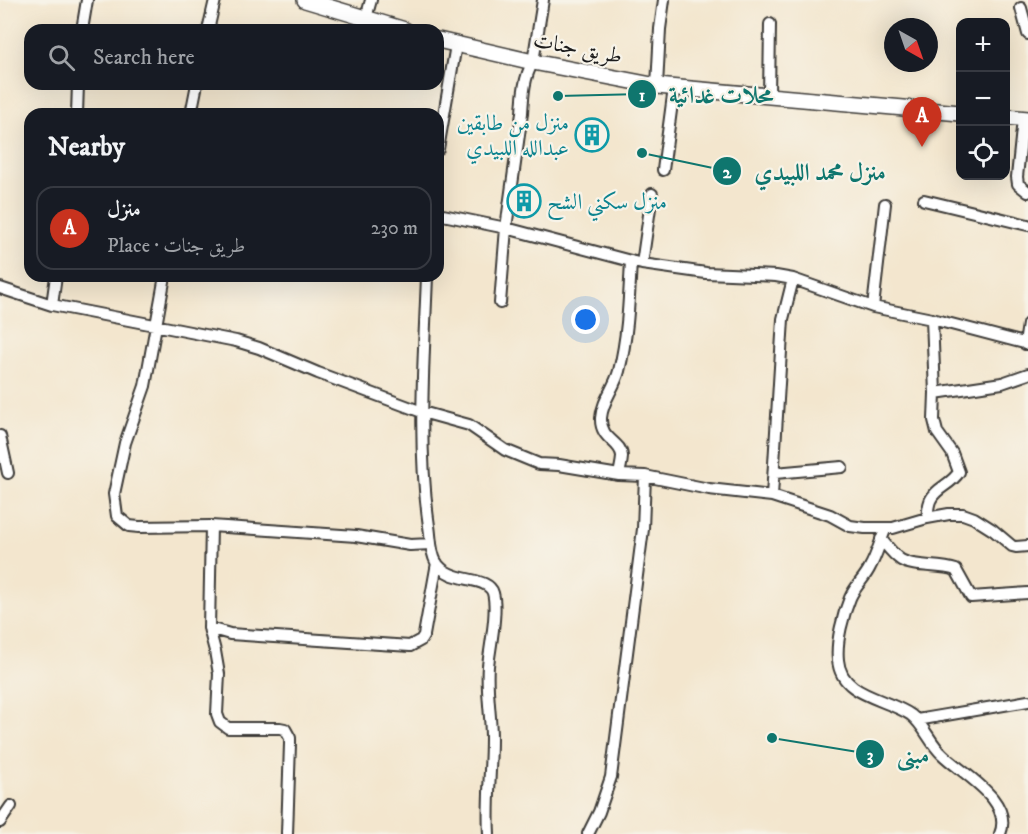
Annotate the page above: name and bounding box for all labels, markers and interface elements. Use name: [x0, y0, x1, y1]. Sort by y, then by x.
north arrow: [884, 18, 938, 72]
map controls: [956, 18, 1010, 180]
button: +: [956, 18, 1010, 72]
search box: [24, 24, 444, 90]
street label: طريق جنات: [531, 27, 625, 70]
icon: search: [45, 41, 78, 74]
text: Search here: [93, 44, 195, 71]
button: −: [956, 72, 1010, 126]
callout: محلات غدائية: [627, 73, 786, 115]
text: محلات غدائية: [669, 81, 774, 111]
text: 1: [639, 85, 646, 107]
pin: A: [902, 98, 942, 147]
place label: منزل من طابقين عبدالله اللبيدي: [457, 110, 569, 165]
building icon: منزل من طابقين عبدالله اللبيدي: [574, 117, 610, 153]
button: locate: [956, 126, 1010, 180]
text: Nearby: [48, 131, 125, 164]
callout: منزل محمد اللبيدي: [712, 150, 898, 192]
text: منزل محمد اللبيدي: [754, 158, 886, 191]
text: 2: [723, 162, 733, 184]
building icon: منزل سكني الشح: [506, 183, 542, 219]
place label: منزل سكني الشح: [547, 189, 667, 222]
text: منزل: [107, 196, 141, 223]
text: A: [63, 216, 76, 241]
text: 230 m: [371, 216, 418, 241]
text: Place · طريق جنات: [107, 234, 245, 259]
your location: [571, 305, 600, 334]
callout: مبنى: [855, 733, 942, 775]
text: مبنى: [897, 741, 929, 772]
text: 3: [867, 745, 874, 767]

